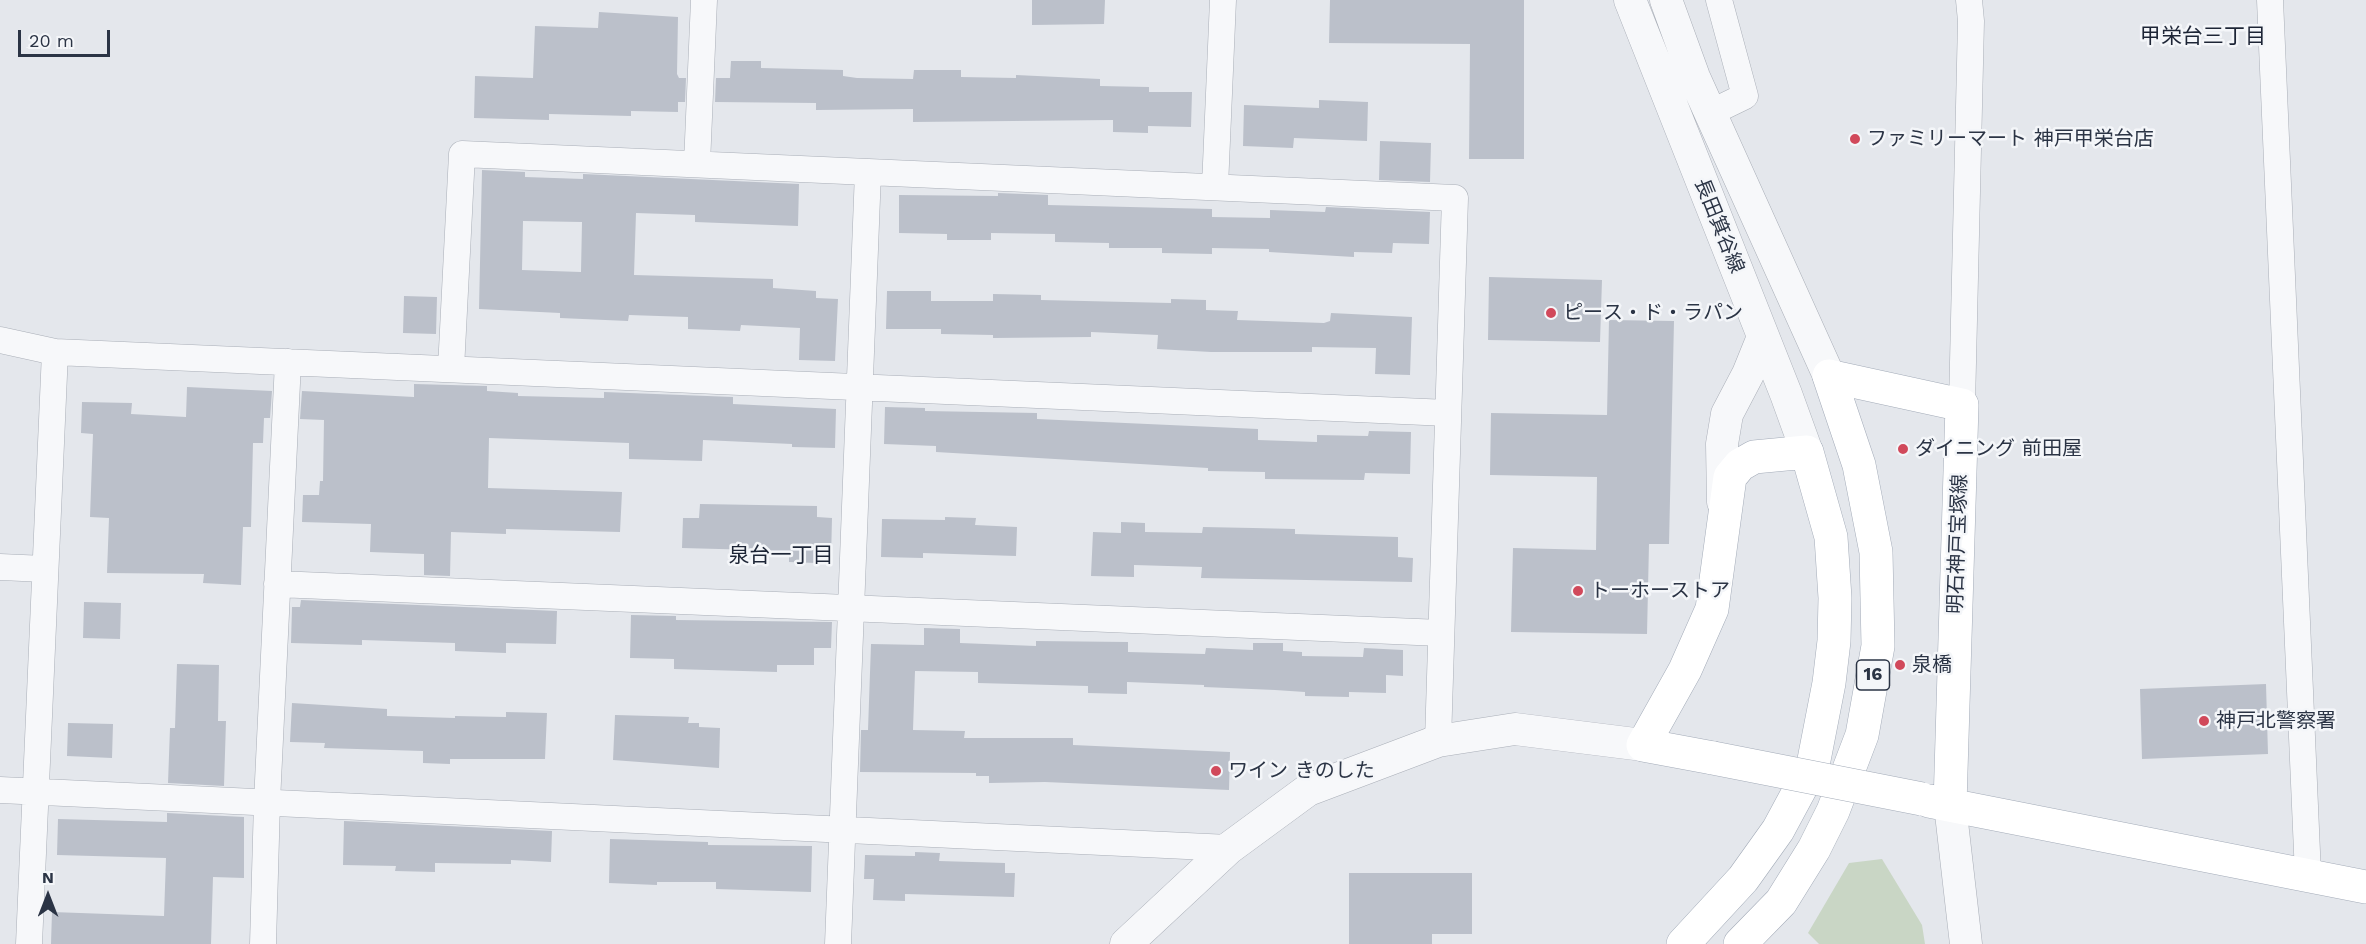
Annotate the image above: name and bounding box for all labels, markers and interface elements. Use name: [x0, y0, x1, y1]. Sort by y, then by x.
scale bar: [21, 18, 112, 56]
district label: 甲栄台三丁目: [2140, 24, 2266, 50]
text: 20 m: [29, 30, 74, 51]
place label: ファミリーマート 神戸甲栄台店: [1867, 127, 2154, 151]
marker: ファミリーマート 神戸甲栄台店: [1848, 132, 1862, 146]
street label: 長田箕谷線: [1689, 175, 1749, 277]
place label: ピース・ド・ラパン: [1563, 301, 1743, 325]
marker: ピース・ド・ラパン: [1544, 306, 1558, 320]
place label: ダイニング 前田屋: [1915, 437, 2082, 461]
marker: ダイニング 前田屋: [1896, 442, 1910, 456]
street label: 明石神戸宝塚線: [1944, 474, 1972, 614]
district label: 泉台一丁目: [729, 543, 833, 569]
place label: トーホーストア: [1590, 579, 1730, 603]
marker: トーホーストア: [1571, 584, 1585, 598]
place label: 泉橋: [1912, 653, 1952, 677]
marker: 泉橋: [1893, 658, 1907, 672]
road number: 16: [1856, 660, 1890, 690]
place label: 神戸北警察署: [2216, 709, 2336, 733]
marker: 神戸北警察署: [2197, 714, 2211, 728]
place label: ワイン きのした: [1228, 759, 1375, 783]
marker: ワイン きのした: [1209, 764, 1223, 778]
north arrow: [18, 866, 78, 926]
text: N: [42, 868, 54, 887]

